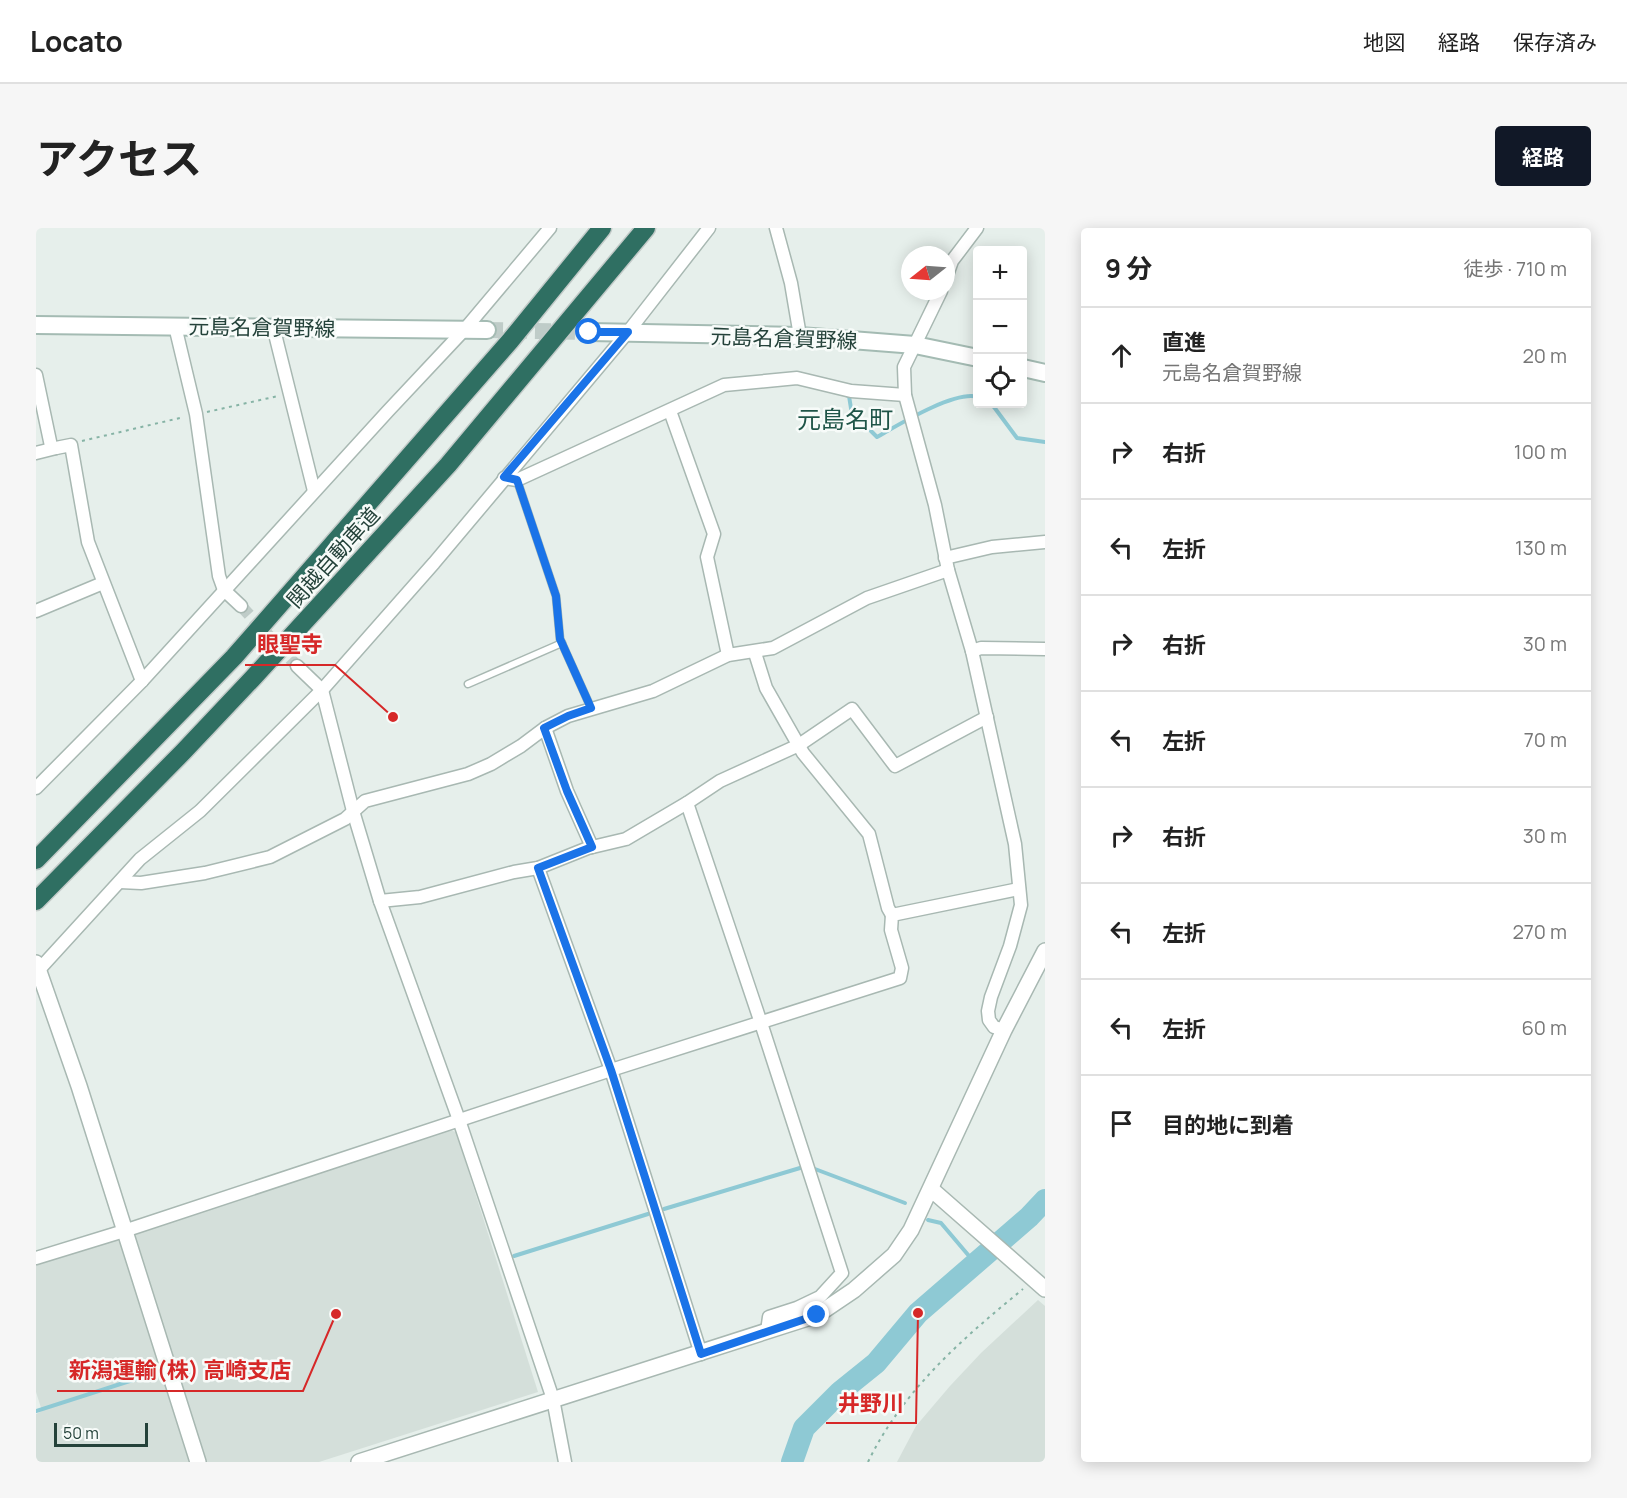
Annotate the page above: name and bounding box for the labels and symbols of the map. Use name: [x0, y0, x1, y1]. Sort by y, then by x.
north arrow: [901, 246, 955, 300]
street label: 元島名倉賀野線: [188, 312, 336, 342]
route start: [575, 318, 601, 344]
street label: 元島名倉賀野線: [710, 321, 858, 355]
district label: 元島名町: [797, 402, 893, 435]
street label: 関越自動車道: [280, 501, 386, 613]
callout: 眼聖寺: [245, 625, 335, 665]
text: 眼聖寺: [257, 629, 323, 659]
route end: [803, 1301, 829, 1327]
callout: 新潟運輸(株) 高崎支店: [57, 1351, 303, 1391]
text: 新潟運輸(株) 高崎支店: [69, 1355, 291, 1385]
callout: 井野川: [826, 1383, 916, 1423]
text: 井野川: [838, 1388, 904, 1418]
scale bar: [54, 1420, 148, 1448]

